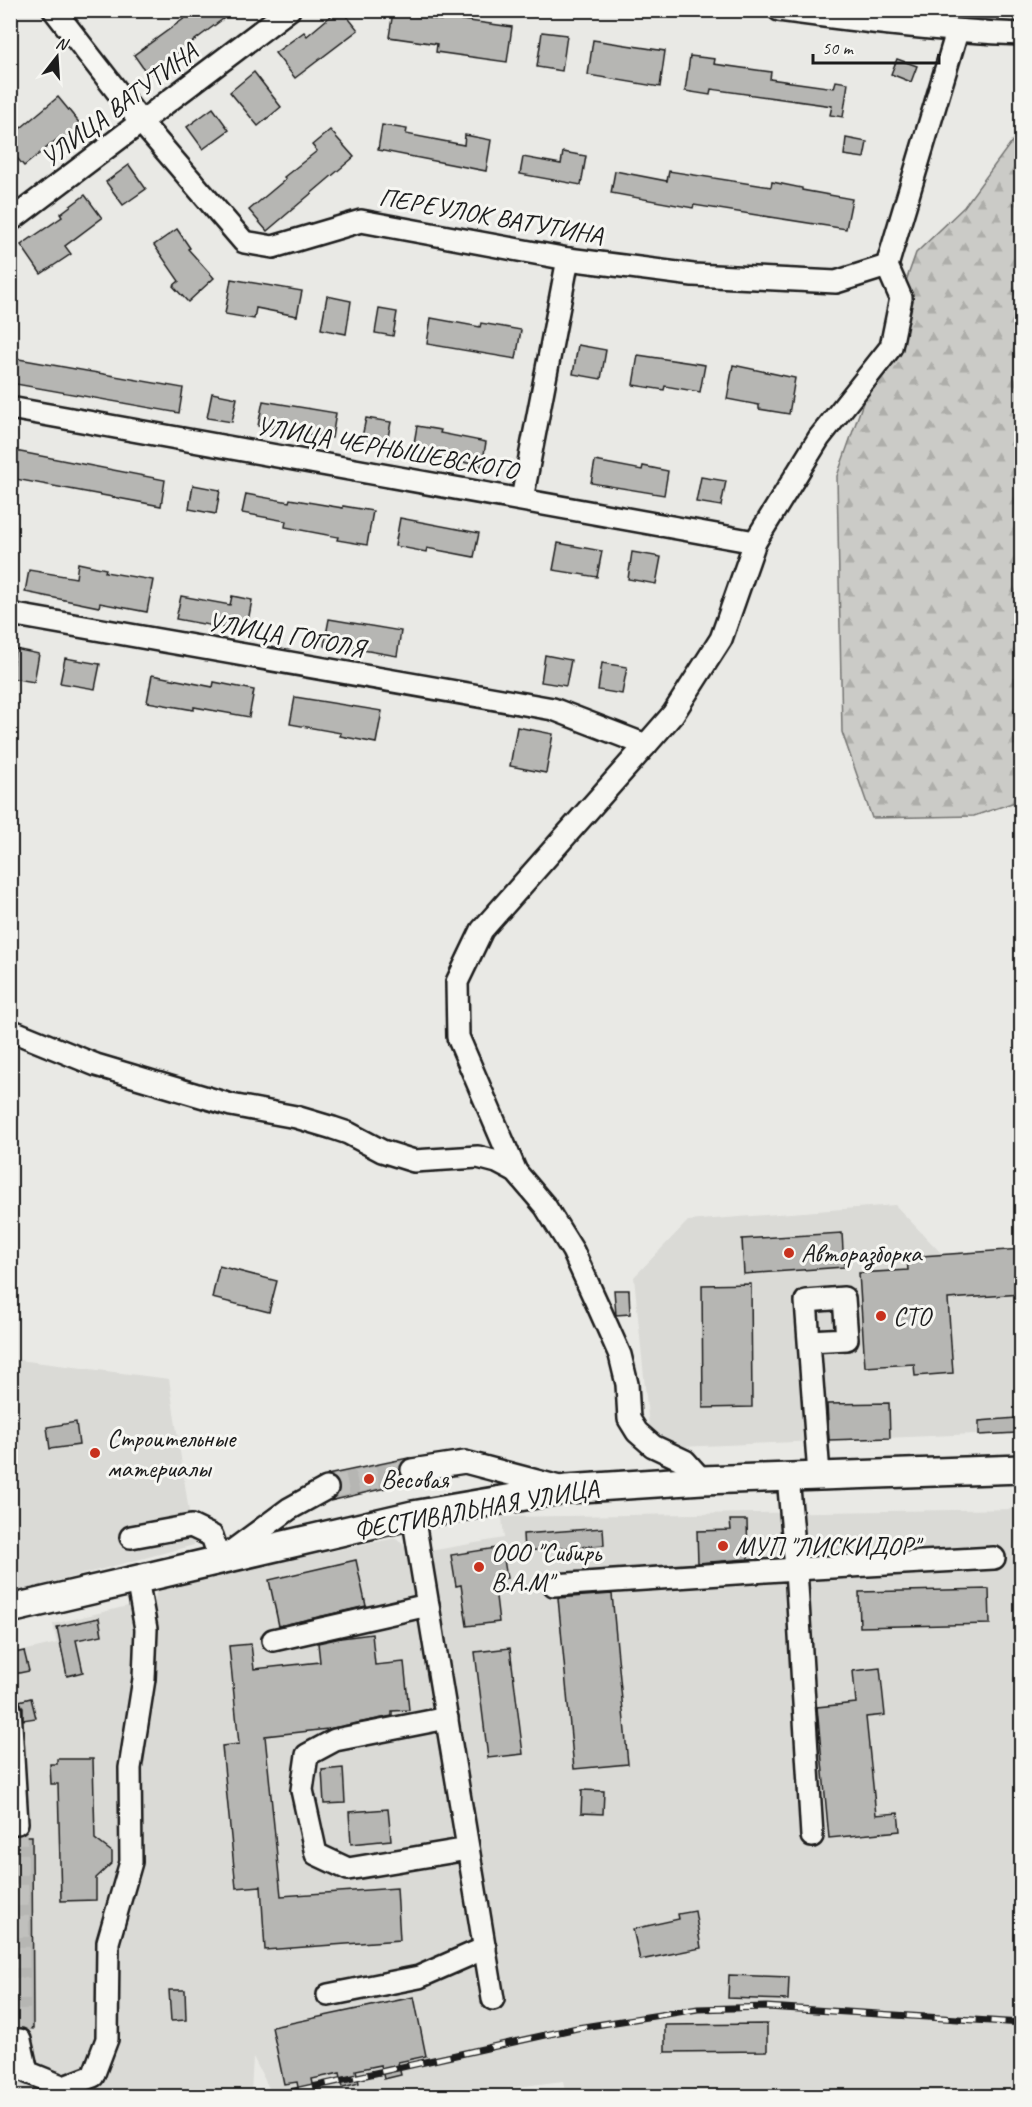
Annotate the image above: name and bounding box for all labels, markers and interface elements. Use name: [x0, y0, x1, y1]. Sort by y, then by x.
north arrow: [27, 27, 87, 87]
scale bar: [813, 27, 939, 65]
text: N: [53, 33, 72, 56]
street label: УЛИЦА ВАТУТИНА: [34, 34, 205, 175]
text: 50 m: [822, 37, 855, 59]
street label: ПЕРЕУЛОК ВАТУТИНА: [377, 180, 606, 252]
street label: УЛИЦА ЧЕРНЫШЕВСКОГО: [254, 409, 523, 488]
street label: УЛИЦА ГОГОЛЯ: [205, 605, 371, 666]
place label: Авторазборка: [801, 1237, 923, 1271]
marker: Авторазборка: [782, 1246, 796, 1260]
place label: СТО: [893, 1300, 933, 1333]
marker: СТО: [874, 1309, 888, 1323]
place label: Строительные материалы: [107, 1422, 238, 1485]
marker: Строительные материалы: [88, 1446, 102, 1460]
place label: Весовая: [381, 1463, 450, 1496]
street label: ФЕСТИВАЛЬНАЯ УЛИЦА: [351, 1471, 602, 1547]
marker: Весовая: [362, 1472, 376, 1486]
place label: МУП "ЛИСКИДОР": [735, 1530, 924, 1563]
place label: ООО "Сибирь В.А.М": [491, 1536, 603, 1599]
marker: МУП "ЛИСКИДОР": [716, 1539, 730, 1553]
marker: ООО "Сибирь В.А.М": [472, 1560, 486, 1574]

